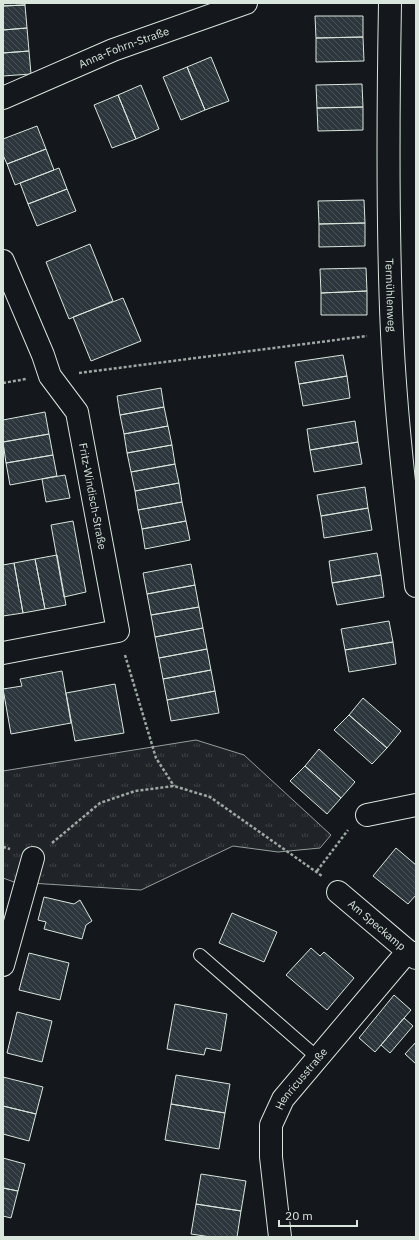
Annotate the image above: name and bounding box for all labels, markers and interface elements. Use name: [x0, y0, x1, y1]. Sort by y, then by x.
street label: Anna-Fohrn-Straße: [76, 24, 171, 71]
street label: Termühlenweg: [382, 258, 399, 332]
street label: Fritz-Windisch-Straße: [76, 442, 110, 551]
street label: Am Speckamp: [345, 897, 409, 953]
street label: Henricusstraße: [272, 1045, 330, 1112]
scale bar: [279, 1202, 357, 1228]
text: 20 m: [285, 1208, 313, 1223]

